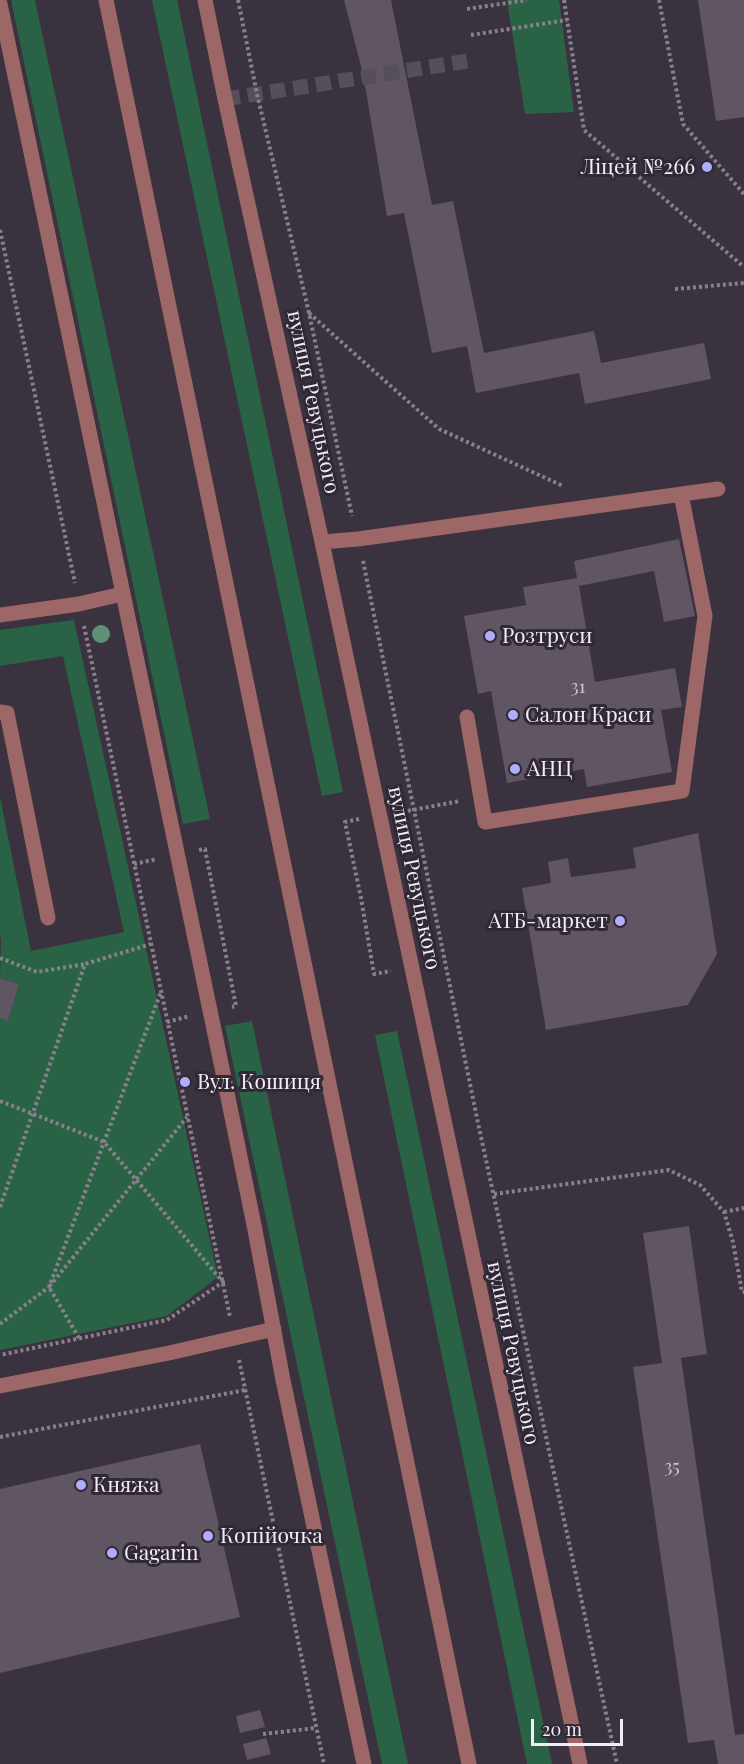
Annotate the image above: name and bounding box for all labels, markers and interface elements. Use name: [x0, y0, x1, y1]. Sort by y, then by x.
place label: Ліцей №266: [580, 154, 695, 180]
marker: Ліцей №266: [700, 160, 714, 174]
street label: вулиця Ревуцького: [281, 308, 345, 496]
place label: Розтруси: [502, 623, 592, 649]
marker: Розтруси: [483, 629, 497, 643]
house number: 31: [571, 676, 585, 698]
place label: Салон Краси: [525, 702, 651, 728]
marker: Салон Краси: [506, 708, 520, 722]
place label: АНЦ: [527, 756, 572, 782]
marker: АНЦ: [508, 762, 522, 776]
street label: вулиця Ревуцького: [382, 784, 446, 972]
place label: АТБ-маркет: [488, 908, 608, 934]
marker: АТБ-маркет: [613, 914, 627, 928]
place label: Вул. Кошиця: [197, 1069, 321, 1095]
marker: Вул. Кошиця: [178, 1075, 192, 1089]
street label: вулиця Ревуцького: [481, 1259, 545, 1447]
house number: 35: [664, 1456, 680, 1478]
place label: Княжа: [93, 1472, 159, 1498]
marker: Княжа: [74, 1478, 88, 1492]
place label: Копійочка: [220, 1523, 323, 1549]
marker: Копійочка: [201, 1529, 215, 1543]
place label: Gagarin: [124, 1540, 198, 1566]
marker: Gagarin: [105, 1546, 119, 1560]
scale bar: [534, 1707, 626, 1745]
text: 20 m: [542, 1717, 582, 1741]

